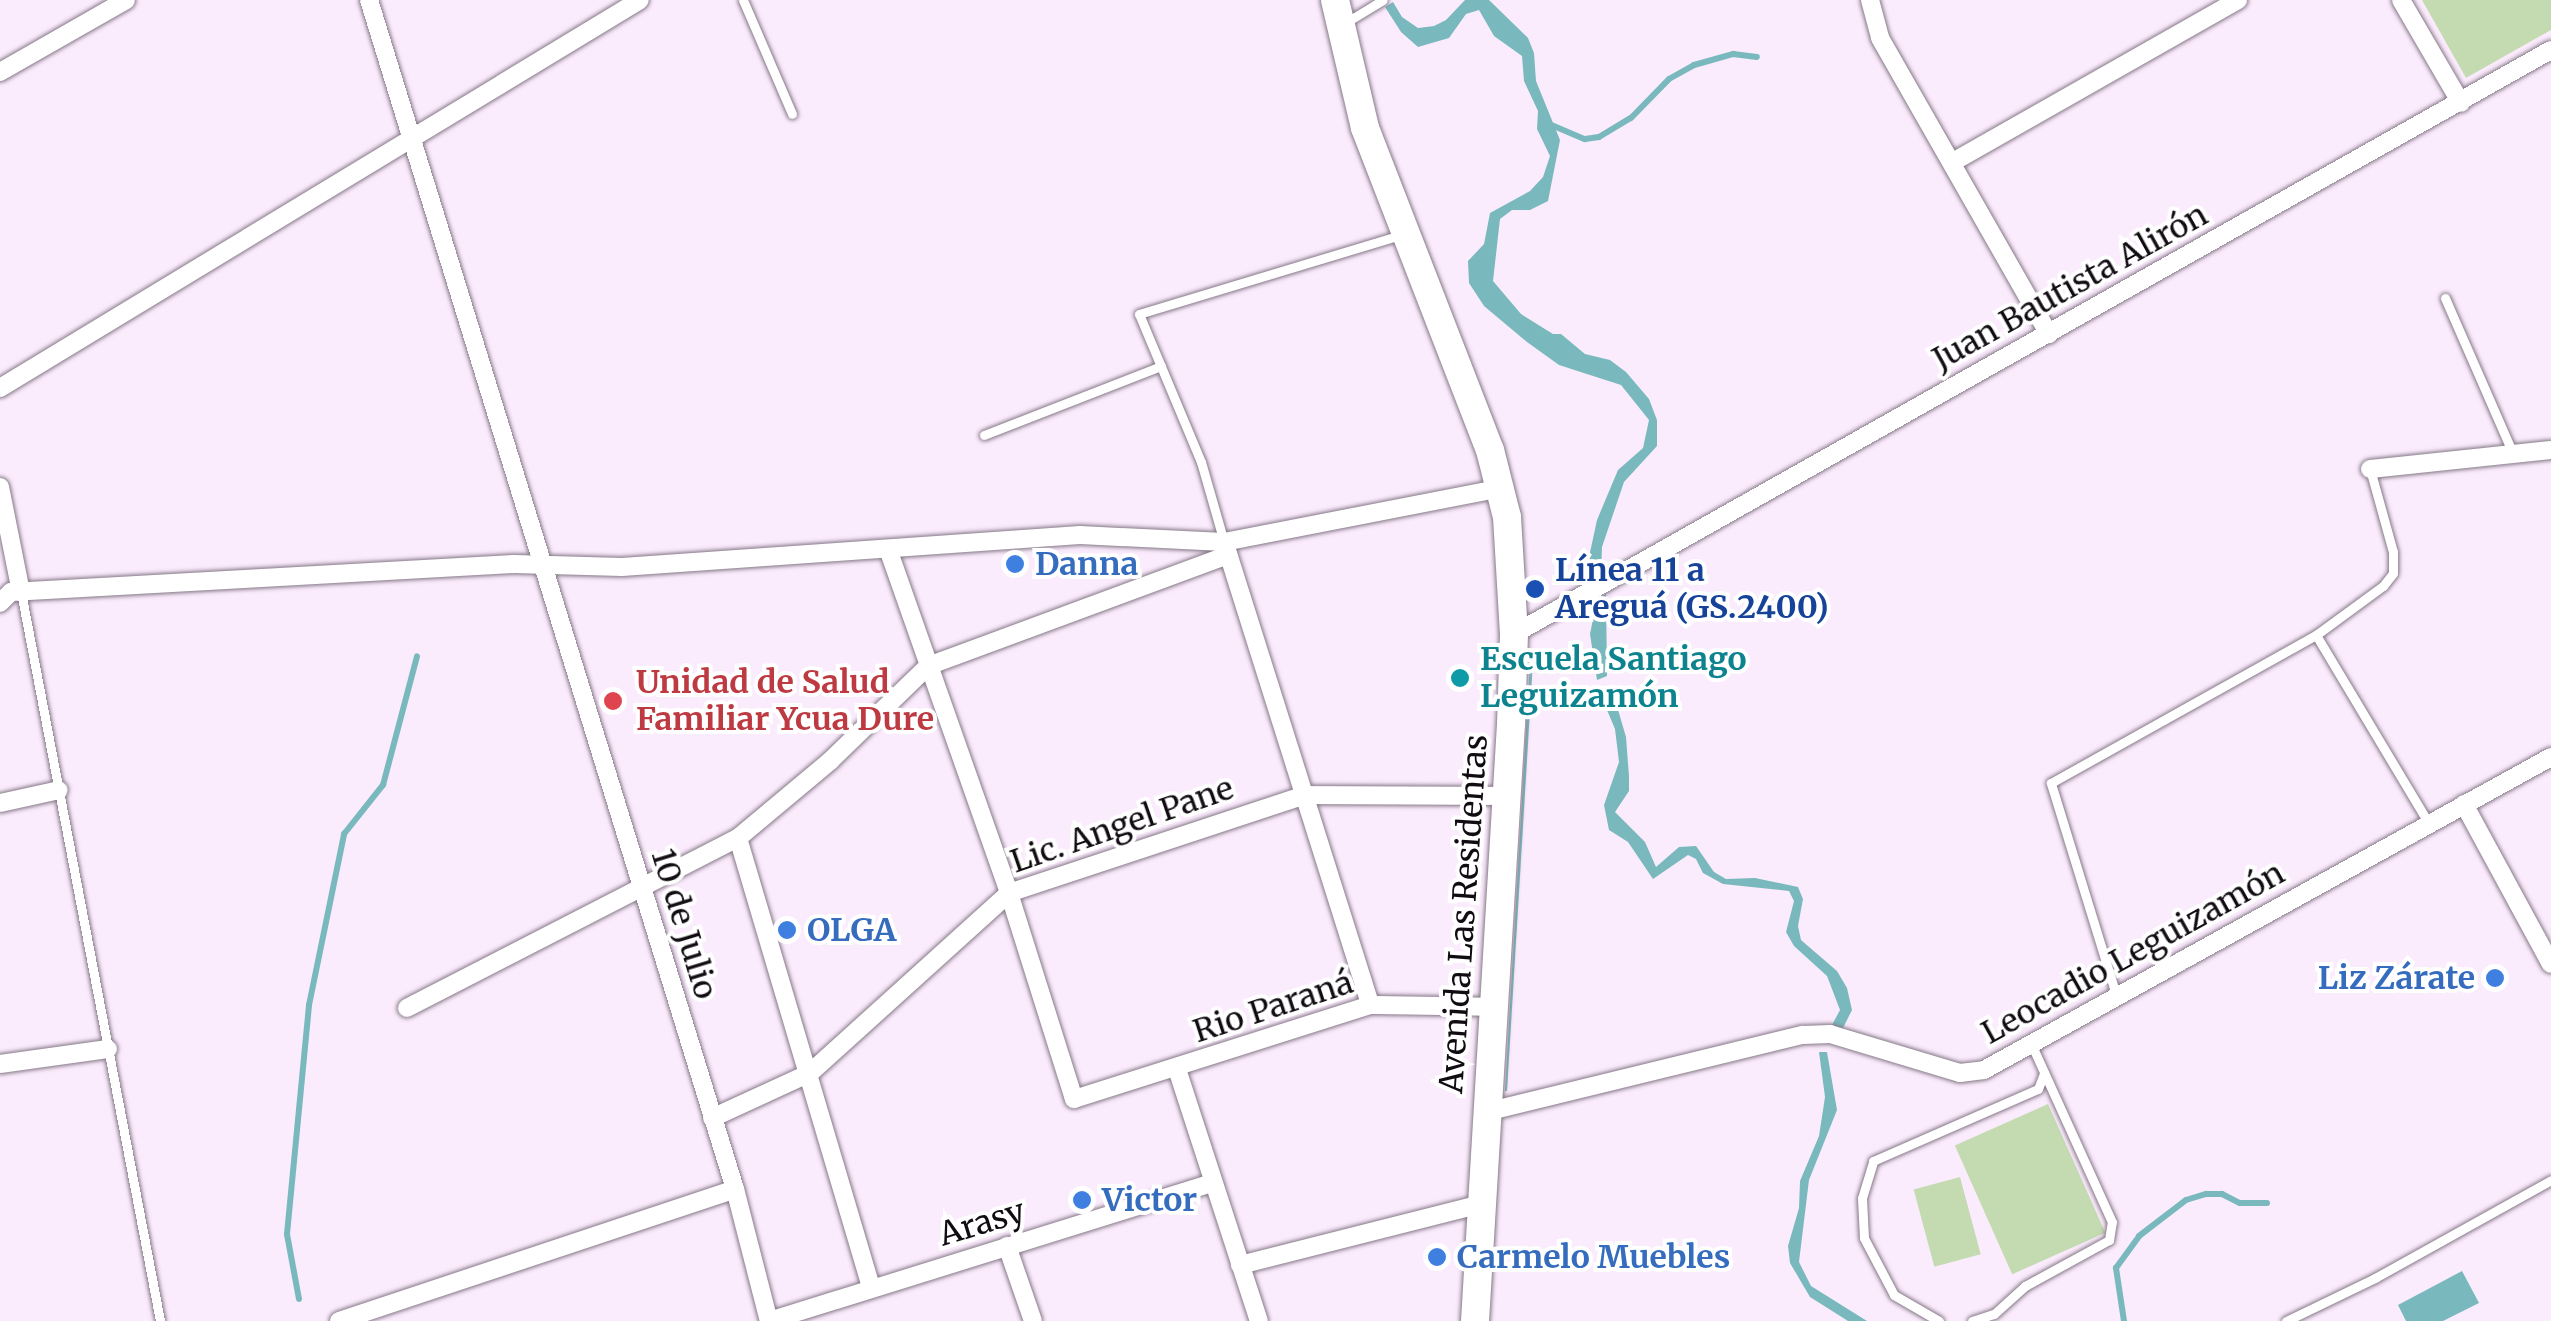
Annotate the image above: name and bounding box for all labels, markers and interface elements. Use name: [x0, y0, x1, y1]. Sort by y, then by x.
street label: Juan Bautista Alirón: [1926, 195, 2214, 379]
place label: Danna: [1035, 545, 1138, 583]
place label: Línea 11 a Areguá (GS.2400): [1555, 552, 1829, 627]
marker: Danna: [1004, 553, 1026, 575]
marker: Línea 11 a Areguá (GS.2400): [1524, 578, 1546, 600]
place label: Escuela Santiago Leguizamón: [1480, 641, 1747, 716]
place label: Unidad de Salud Familiar Ycua Dure: [636, 664, 934, 739]
marker: Escuela Santiago Leguizamón: [1449, 667, 1471, 689]
marker: Unidad de Salud Familiar Ycua Dure: [600, 688, 626, 714]
street label: Avenida Las Residentas: [1432, 733, 1496, 1095]
street label: Lic. Angel Pane: [1006, 769, 1238, 881]
street label: 10 de Julio: [643, 844, 725, 1004]
street label: Leocadio Leguizamón: [1975, 854, 2291, 1052]
place label: OLGA: [807, 911, 896, 949]
marker: OLGA: [776, 919, 798, 941]
place label: Liz Zárate: [2318, 959, 2475, 997]
street label: Rio Paraná: [1188, 963, 1358, 1051]
marker: Liz Zárate: [2484, 967, 2506, 989]
place label: Victor: [1102, 1181, 1197, 1219]
marker: Victor: [1071, 1189, 1093, 1211]
street label: Arasy: [934, 1192, 1030, 1254]
place label: Carmelo Muebles: [1457, 1238, 1730, 1276]
marker: Carmelo Muebles: [1426, 1246, 1448, 1268]

